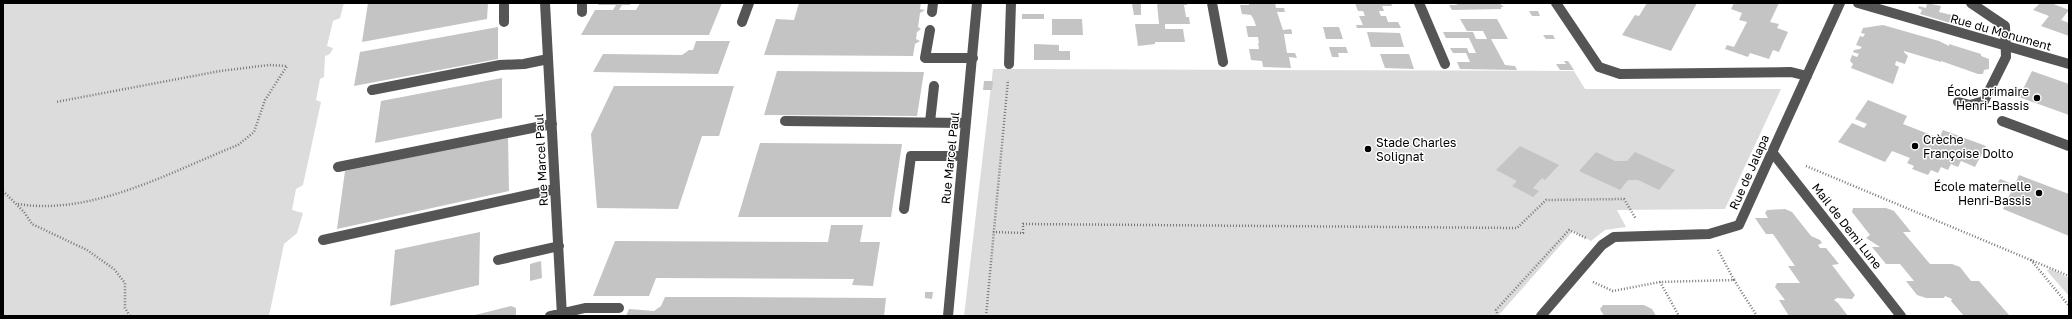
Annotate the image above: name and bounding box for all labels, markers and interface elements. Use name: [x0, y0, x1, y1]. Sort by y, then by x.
street label: Rue du Monument: [1949, 10, 2054, 54]
place label: École primaire Henri-Bassis: [1947, 84, 2029, 113]
marker: École primaire Henri-Bassis: [2032, 93, 2042, 103]
street label: Rue Marcel Paul: [938, 111, 962, 205]
street label: Rue Marcel Paul: [531, 113, 551, 207]
street label: Rue de Jalapa: [1726, 132, 1772, 212]
place label: Crèche Françoise Dolto: [1923, 132, 2013, 161]
place label: Stade Charles Solignat: [1376, 135, 1456, 164]
marker: Crèche Françoise Dolto: [1910, 141, 1920, 151]
marker: Stade Charles Solignat: [1363, 144, 1373, 154]
place label: École maternelle Henri-Bassis: [1934, 179, 2031, 208]
street label: Mail de Demi Lune: [1809, 180, 1885, 272]
marker: École maternelle Henri-Bassis: [2034, 188, 2044, 198]

